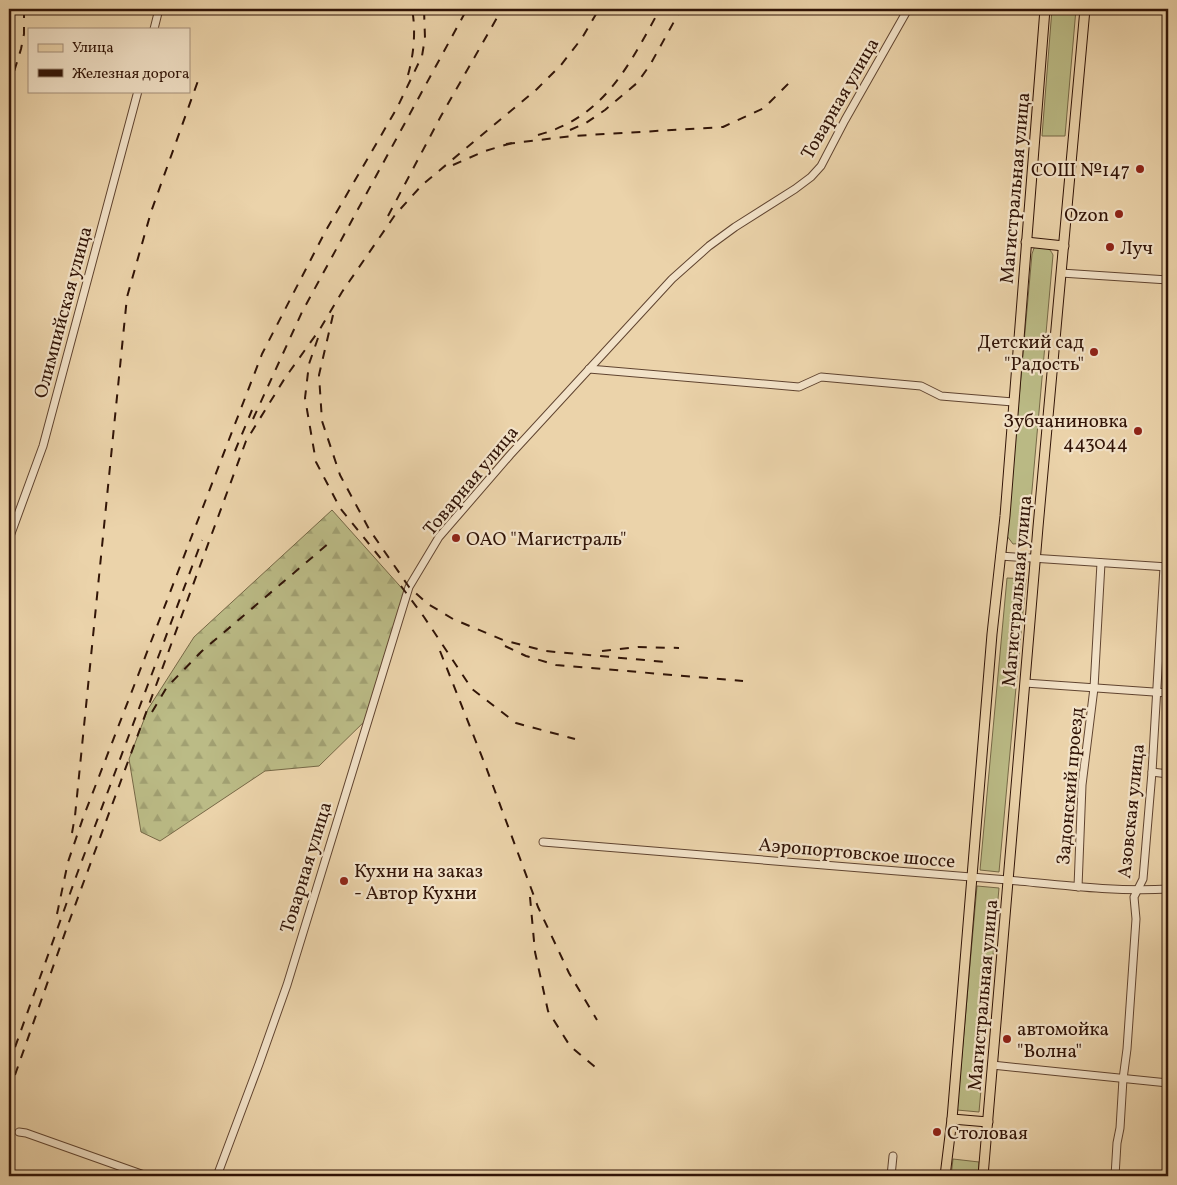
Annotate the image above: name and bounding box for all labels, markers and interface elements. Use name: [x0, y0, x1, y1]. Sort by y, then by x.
legend: [28, 28, 190, 92]
street label: Товарная улица: [795, 33, 886, 165]
text: Улица: [72, 38, 114, 59]
text: Железная дорога: [72, 64, 189, 85]
street label: Магистральная улица: [995, 91, 1037, 285]
place label: СОШ №147: [1031, 158, 1130, 184]
marker: СОШ №147: [1134, 163, 1146, 175]
place label: Ozon: [1064, 203, 1109, 229]
marker: Ozon: [1113, 208, 1125, 220]
street label: Олимпийская улица: [28, 224, 99, 401]
place label: Луч: [1120, 236, 1153, 262]
marker: Луч: [1104, 241, 1116, 253]
place label: Детский сад "Радость": [978, 330, 1084, 378]
marker: Детский сад "Радость": [1088, 346, 1100, 358]
place label: Зубчаниновка 443044: [1003, 409, 1128, 457]
street label: Товарная улица: [418, 421, 525, 542]
marker: Зубчаниновка 443044: [1132, 425, 1144, 437]
street label: Магистральная улица: [997, 494, 1039, 688]
place label: ОАО "Магистраль": [466, 527, 627, 553]
marker: ОАО "Магистраль": [450, 532, 462, 544]
street label: Задонский проезд: [1051, 706, 1091, 866]
street label: Азовская улица: [1112, 742, 1152, 880]
street label: Товарная улица: [275, 799, 339, 937]
street label: Аэропортовское шоссе: [757, 832, 956, 876]
place label: Кухни на заказ - Автор Кухни: [354, 859, 483, 907]
marker: Кухни на заказ - Автор Кухни: [338, 875, 350, 887]
street label: Магистральная улица: [963, 898, 1005, 1092]
place label: автомойка "Волна": [1017, 1017, 1109, 1065]
marker: автомойка "Волна": [1001, 1033, 1013, 1045]
place label: Столовая: [947, 1121, 1028, 1147]
marker: Столовая: [931, 1126, 943, 1138]

